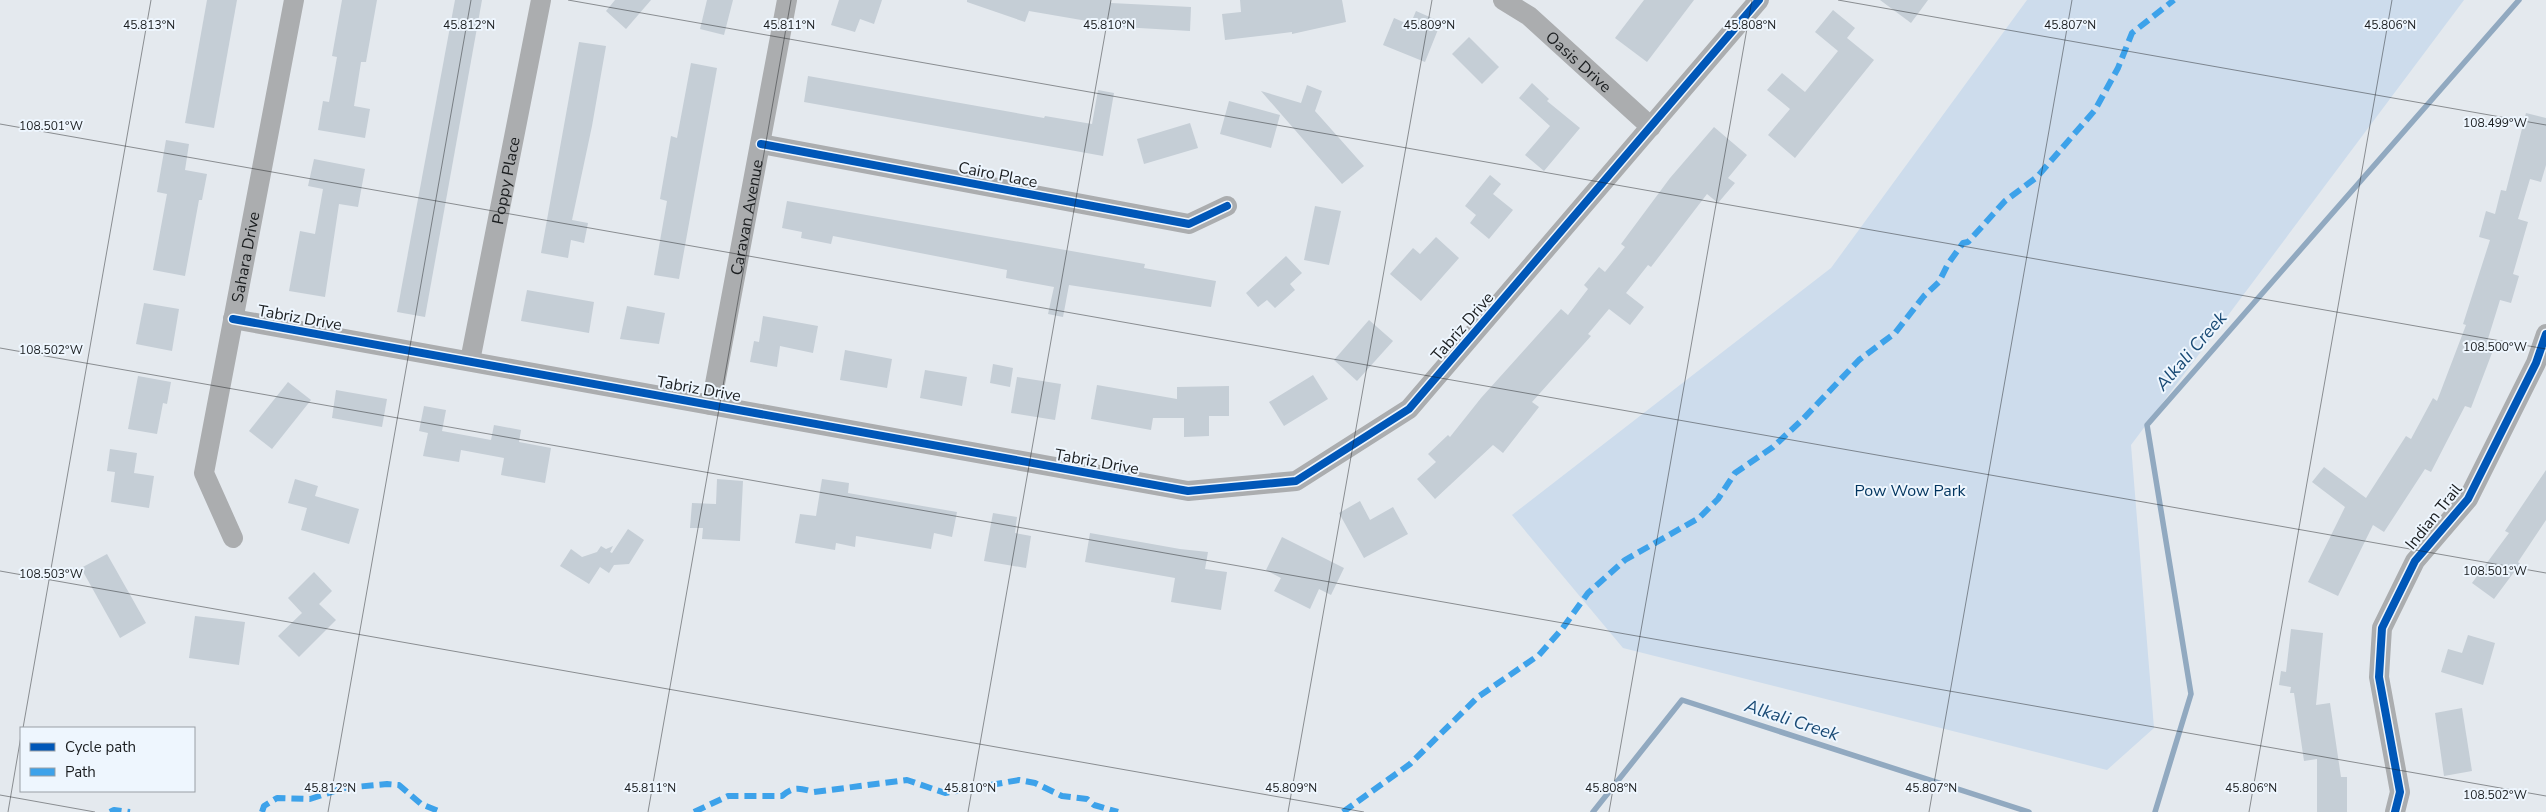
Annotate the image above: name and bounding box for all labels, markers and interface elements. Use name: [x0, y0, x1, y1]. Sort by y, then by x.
text: 45.813°N: [123, 17, 175, 33]
text: 45.812°N: [443, 17, 495, 33]
text: 45.811°N: [763, 17, 815, 33]
text: 45.810°N: [1083, 17, 1135, 33]
text: 45.809°N: [1403, 17, 1455, 33]
text: 45.808°N: [1724, 17, 1776, 33]
text: 45.807°N: [2044, 17, 2096, 33]
text: 45.806°N: [2364, 17, 2416, 33]
street label: Oasis Drive: [1541, 26, 1616, 98]
text: 108.499°W: [2463, 115, 2527, 131]
text: 108.501°W: [19, 118, 83, 134]
street label: Poppy Place: [487, 135, 526, 226]
street label: Cairo Place: [956, 157, 1039, 193]
street label: Caravan Avenue: [726, 158, 769, 277]
street label: Sahara Drive: [227, 210, 265, 305]
street label: Tabriz Drive: [1427, 287, 1499, 366]
street label: Tabriz Drive: [256, 300, 344, 336]
water label: Alkali Creek: [2149, 306, 2233, 396]
text: 108.500°W: [2463, 339, 2527, 355]
text: 108.502°W: [19, 342, 83, 358]
street label: Tabriz Drive: [655, 371, 743, 407]
street label: Tabriz Drive: [1053, 444, 1141, 480]
street label: Indian Trail: [2400, 479, 2467, 554]
park label: Pow Wow Park: [1854, 480, 1967, 502]
text: 108.501°W: [2463, 563, 2527, 579]
text: 108.503°W: [19, 566, 83, 582]
water label: Alkali Creek: [1741, 693, 1843, 747]
legend: [20, 727, 195, 792]
text: Cycle path: [65, 737, 136, 757]
text: Path: [65, 762, 96, 782]
text: 45.812°N: [304, 780, 356, 796]
text: 45.811°N: [624, 780, 676, 796]
text: 45.810°N: [944, 780, 996, 796]
text: 45.809°N: [1265, 780, 1317, 796]
text: 45.808°N: [1585, 780, 1637, 796]
text: 45.807°N: [1905, 780, 1957, 796]
text: 45.806°N: [2225, 780, 2277, 796]
text: 108.502°W: [2463, 787, 2527, 803]

